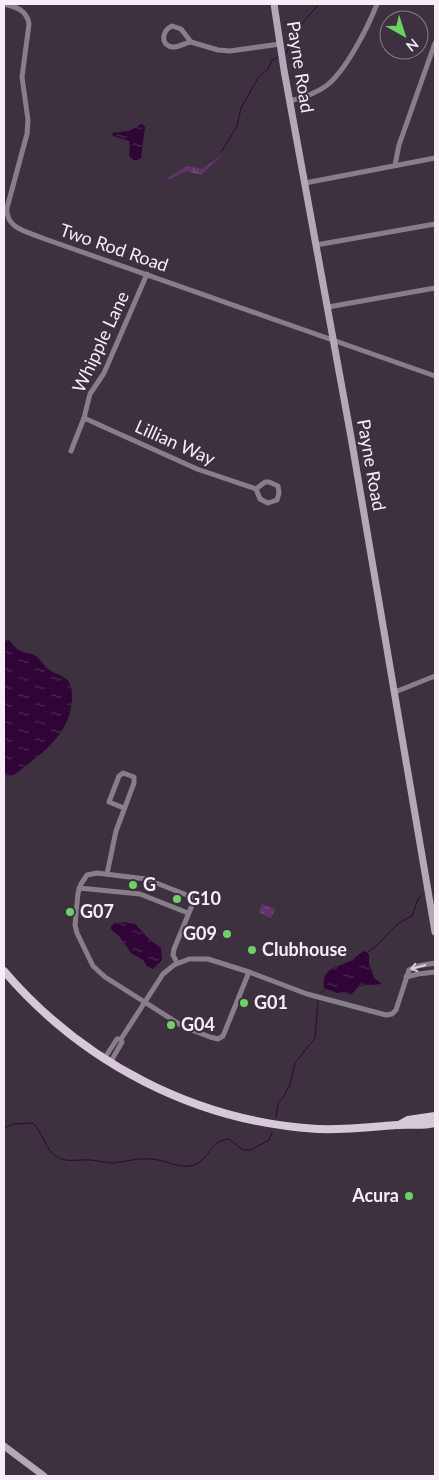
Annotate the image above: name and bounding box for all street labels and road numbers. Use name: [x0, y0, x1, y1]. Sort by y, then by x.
street label: Payne Road: [283, 19, 319, 114]
street label: Two Rod Road: [57, 218, 172, 276]
street label: Whipple Lane: [67, 287, 133, 396]
street label: Lillian Way: [132, 415, 220, 470]
street label: Payne Road: [353, 417, 391, 512]

